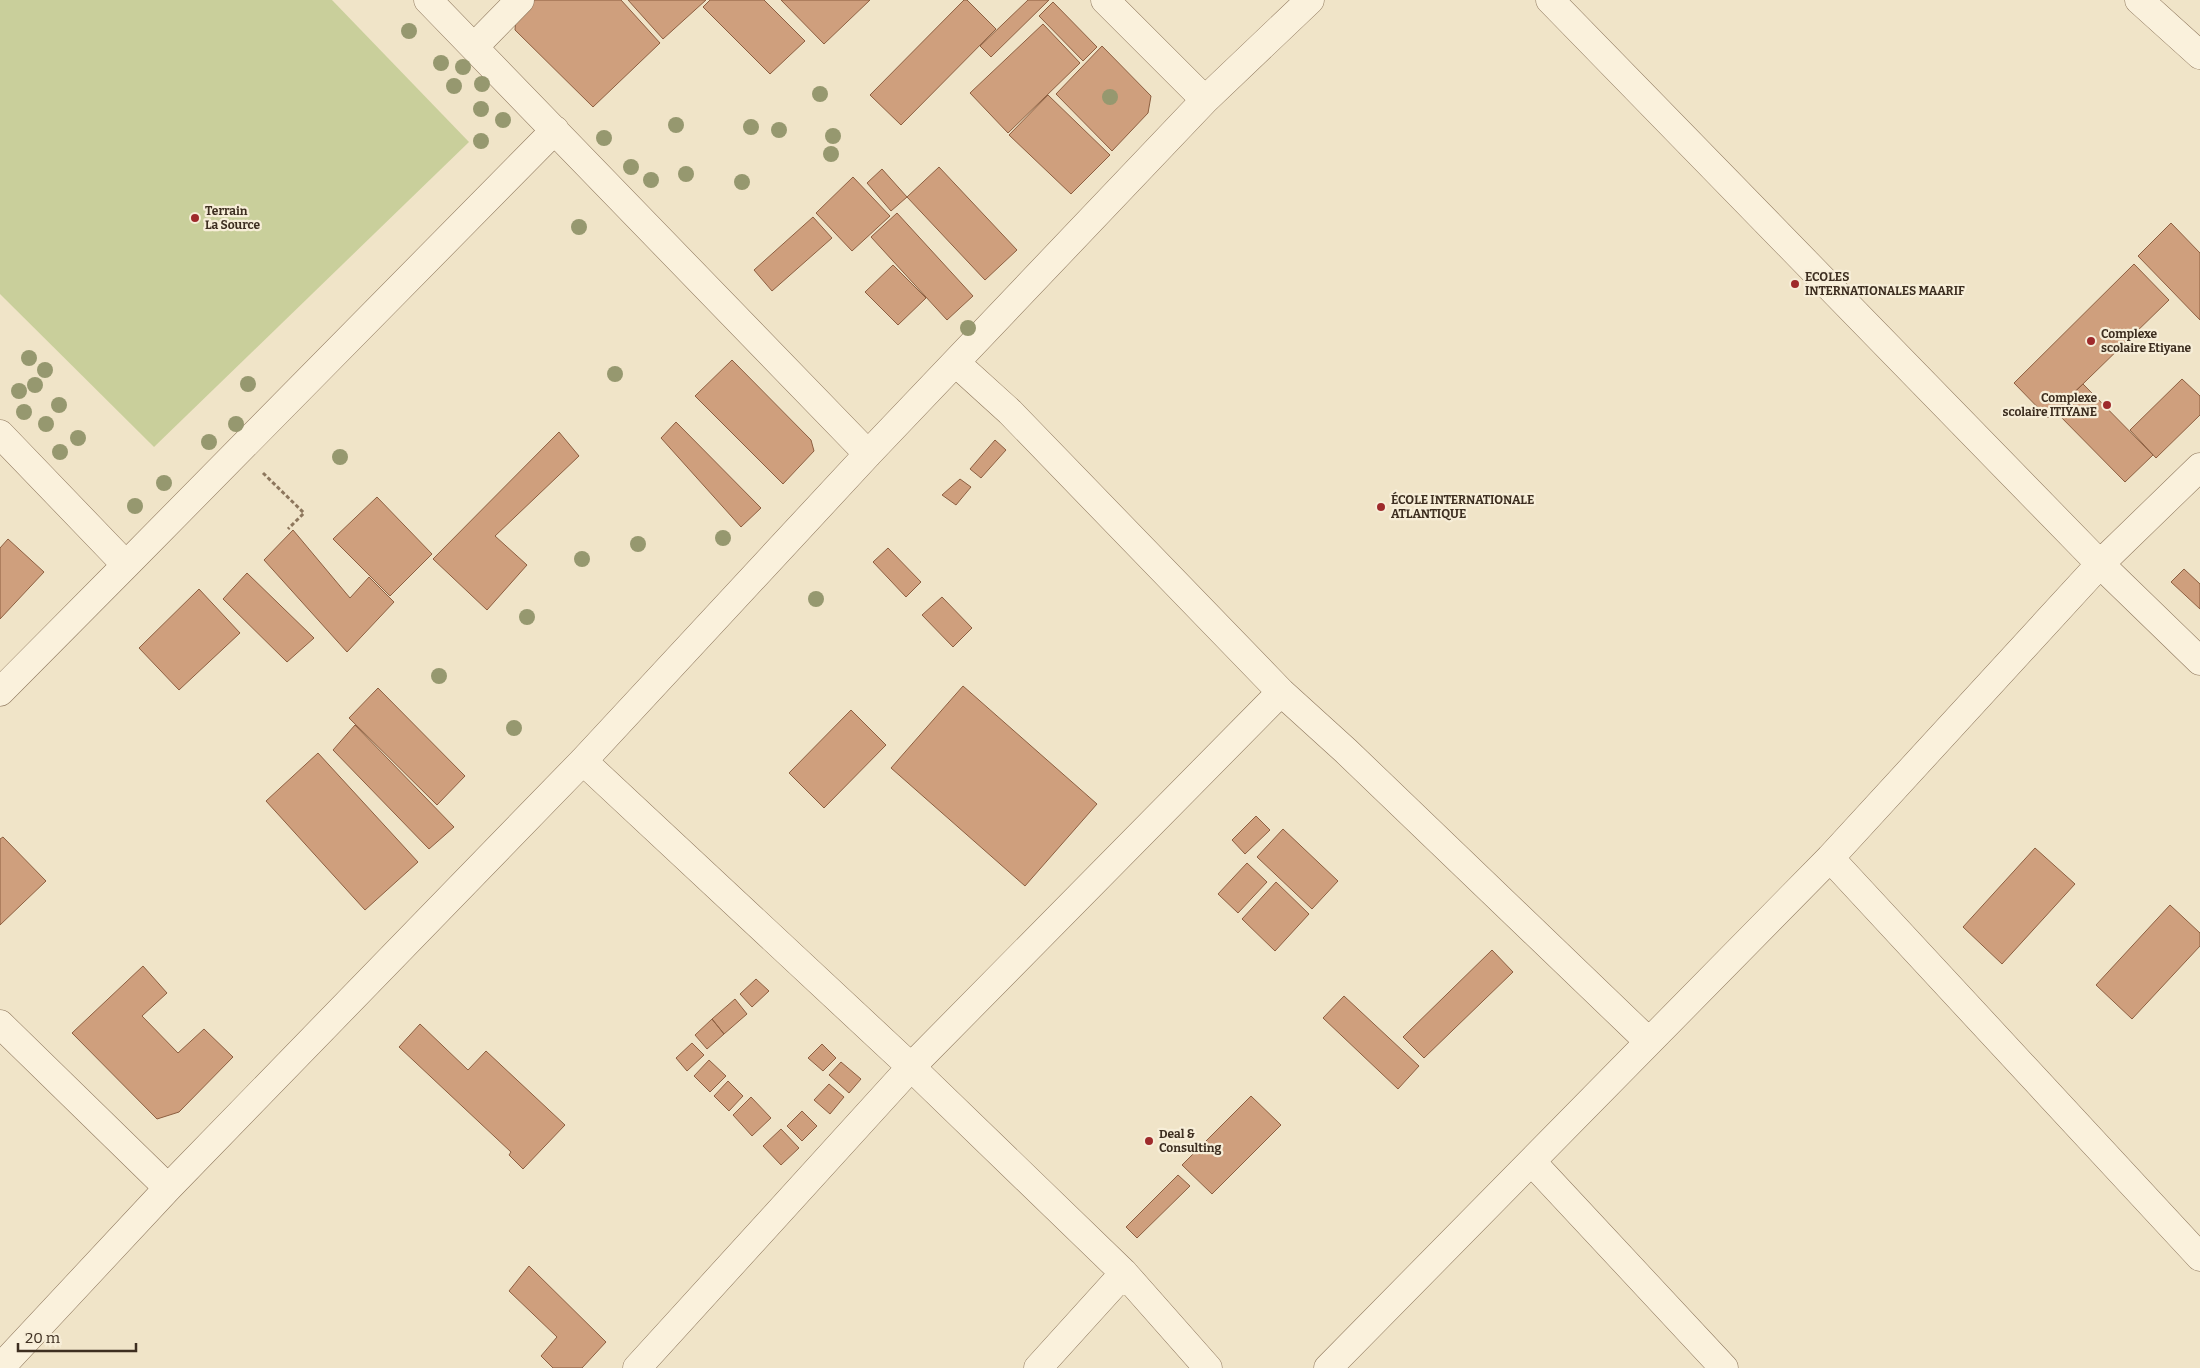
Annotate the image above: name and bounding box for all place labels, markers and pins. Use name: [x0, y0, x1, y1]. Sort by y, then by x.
place label: Terrain La Source: [205, 204, 261, 232]
marker: Terrain La Source: [189, 212, 201, 224]
place label: ECOLES INTERNATIONALES MAARIF: [1805, 270, 1965, 298]
marker: ECOLES INTERNATIONALES MAARIF: [1789, 278, 1801, 290]
place label: Complexe scolaire Etiyane: [2101, 327, 2192, 355]
marker: Complexe scolaire Etiyane: [2085, 335, 2097, 347]
place label: Complexe scolaire ITIYANE: [2003, 391, 2097, 419]
marker: Complexe scolaire ITIYANE: [2101, 399, 2113, 411]
place label: ÉCOLE INTERNATIONALE ATLANTIQUE: [1391, 491, 1534, 521]
marker: ÉCOLE INTERNATIONALE ATLANTIQUE: [1375, 501, 1387, 513]
place label: Deal & Consulting: [1159, 1127, 1221, 1155]
marker: Deal & Consulting: [1143, 1135, 1155, 1147]

